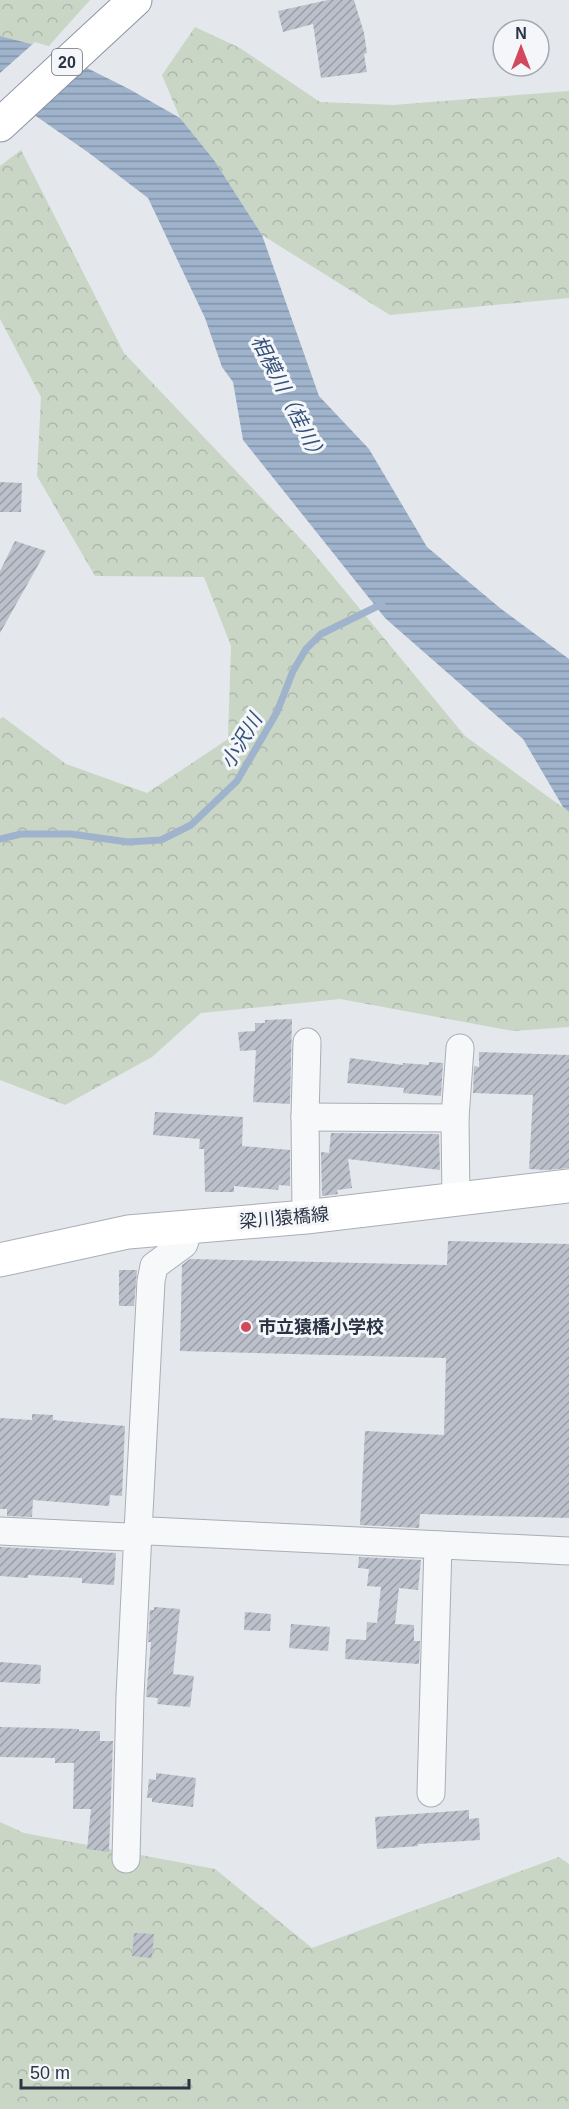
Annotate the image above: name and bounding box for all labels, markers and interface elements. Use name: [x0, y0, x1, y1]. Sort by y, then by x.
north arrow: [491, 18, 551, 78]
text: N: [515, 25, 527, 42]
road number: 20: [52, 49, 82, 75]
water label: 相模川（桂川）: [247, 332, 331, 466]
water label: 小沢川: [216, 708, 267, 772]
street label: 梁川猿橋線: [238, 1204, 330, 1232]
place label: 市立猿橋小学校: [258, 1317, 384, 1337]
marker: 市立猿橋小学校: [239, 1320, 253, 1334]
scale bar: [21, 2052, 189, 2090]
text: 50 m: [30, 2063, 70, 2083]

